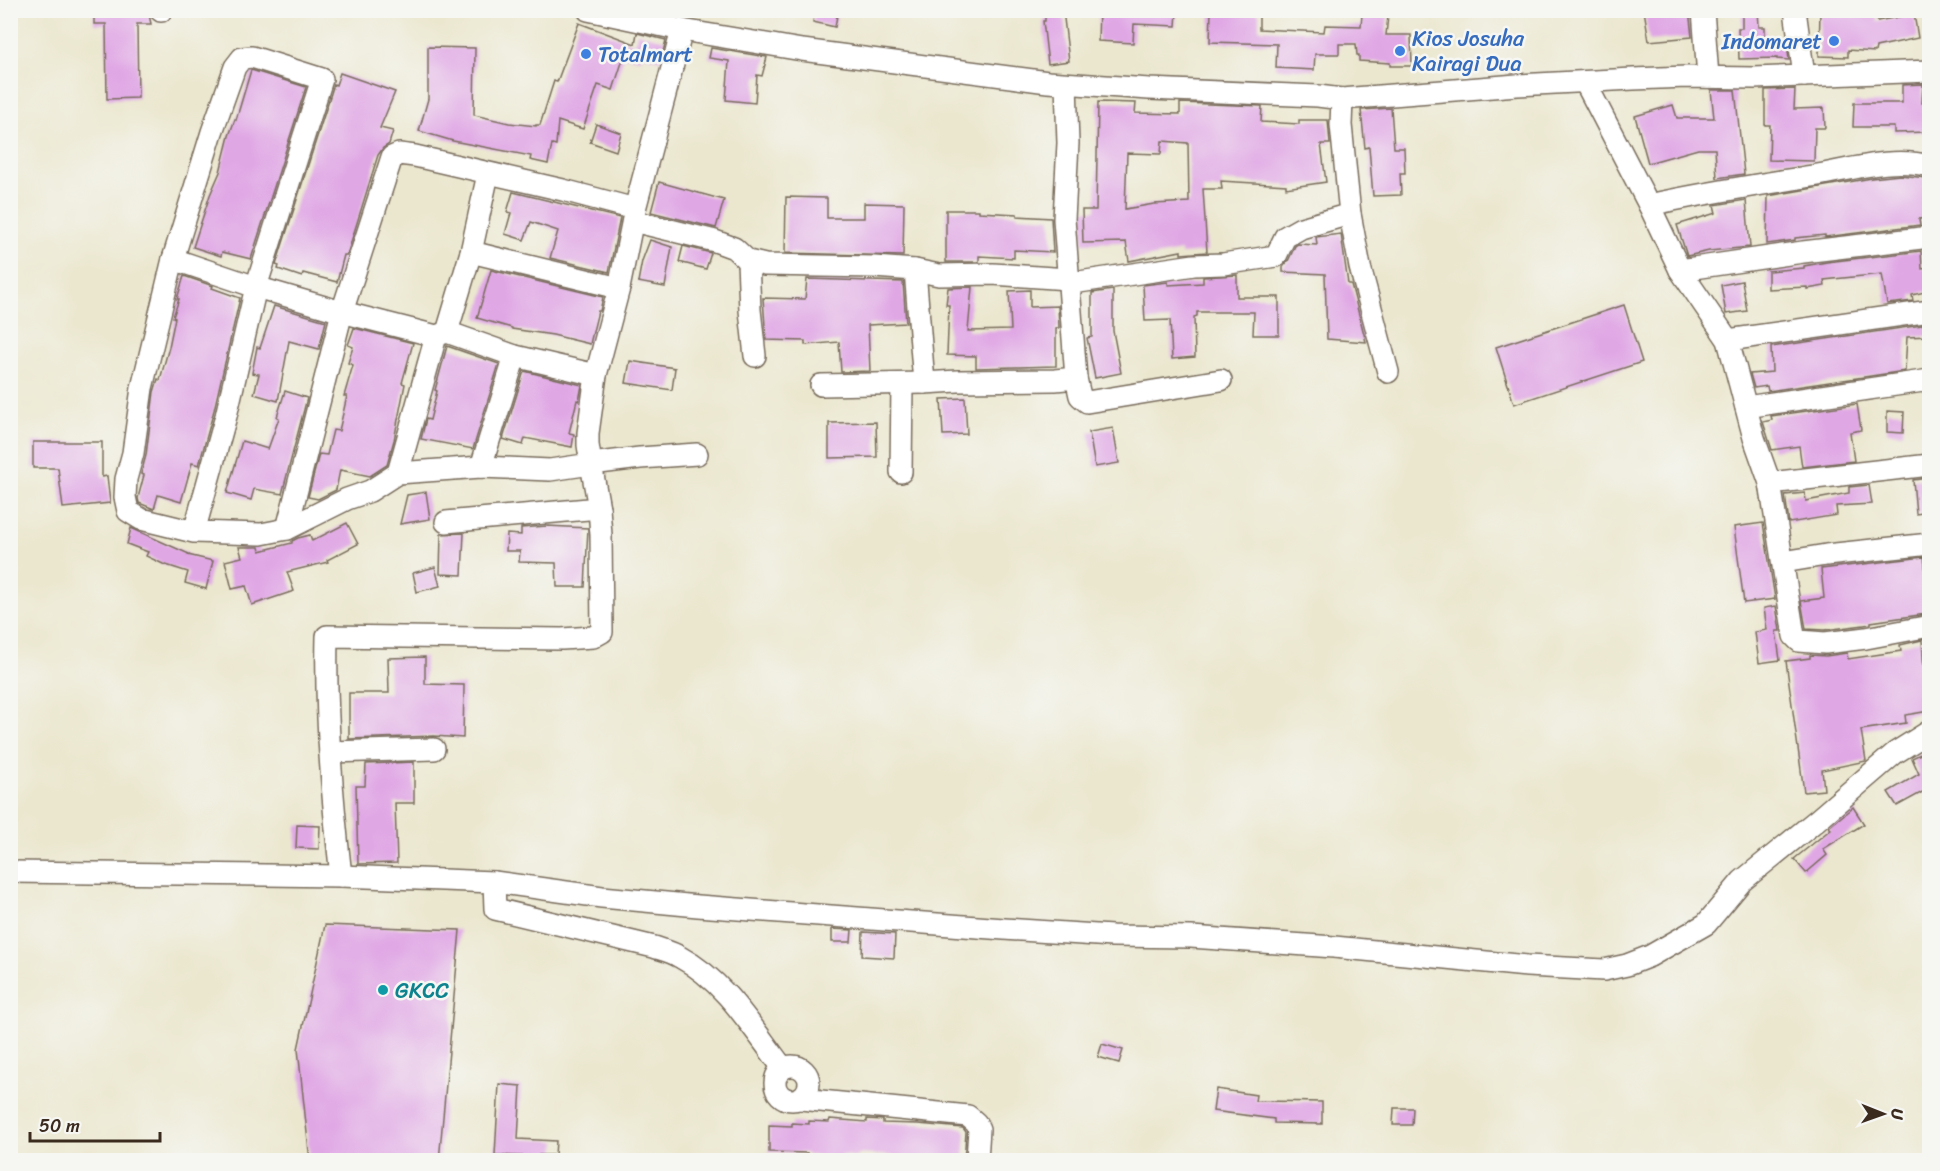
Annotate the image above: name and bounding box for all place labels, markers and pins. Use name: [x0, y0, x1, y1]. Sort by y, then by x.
place label: Kios Josuha Kairagi Dua: [1412, 19, 1525, 83]
place label: Indomaret: [1720, 22, 1822, 61]
marker: Indomaret: [1827, 34, 1841, 48]
place label: Totalmart: [598, 35, 693, 74]
marker: Kios Josuha Kairagi Dua: [1393, 44, 1407, 58]
marker: Totalmart: [579, 47, 593, 61]
place label: GKCC: [395, 971, 449, 1010]
marker: GKCC: [376, 983, 390, 997]

